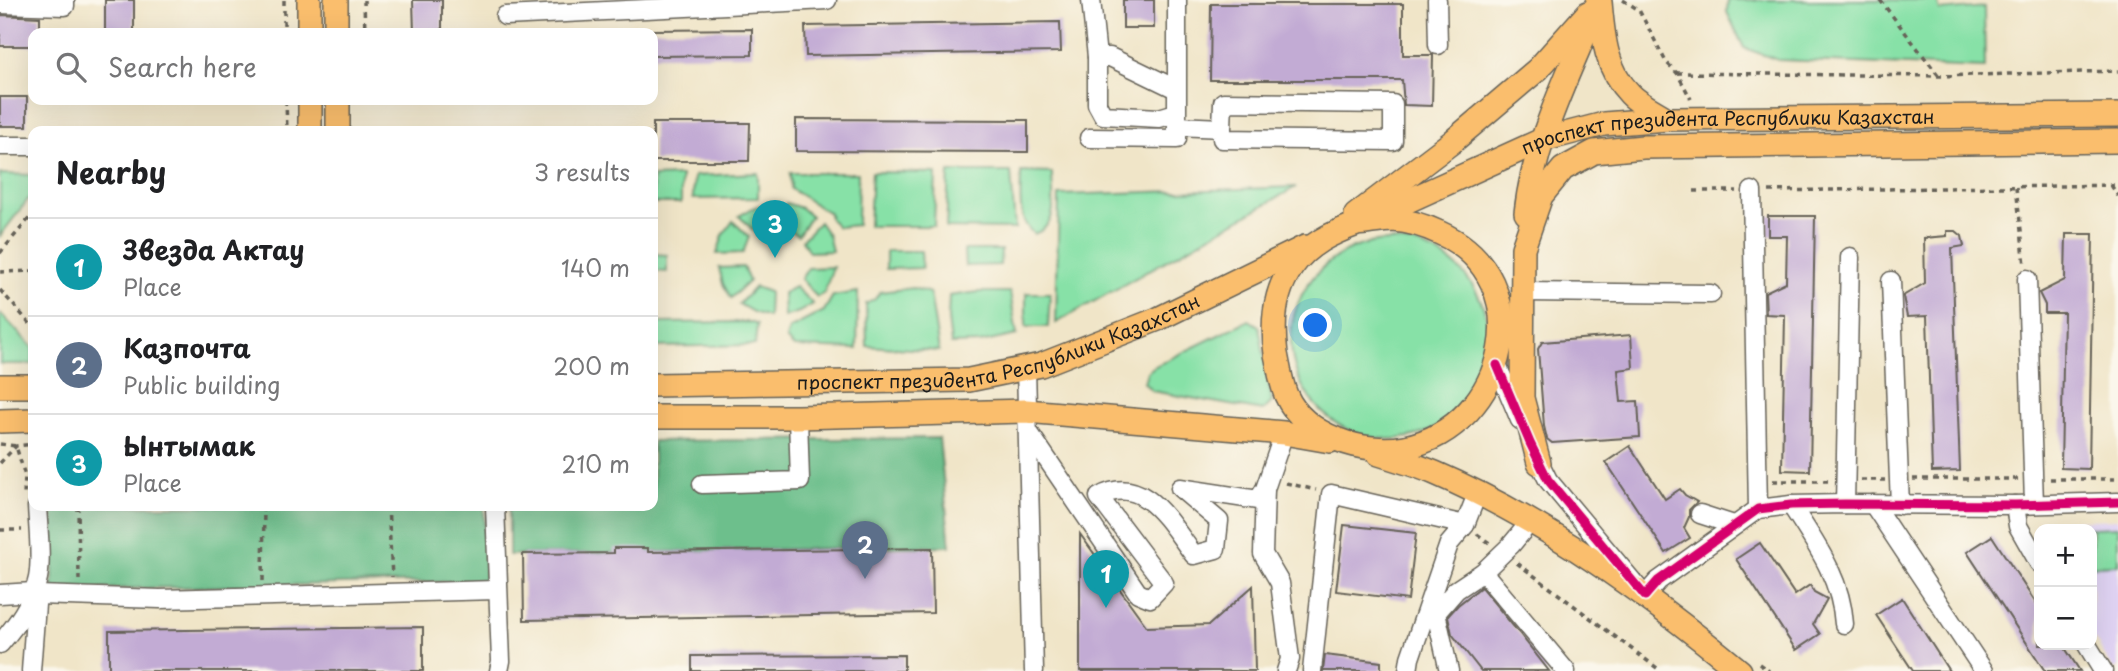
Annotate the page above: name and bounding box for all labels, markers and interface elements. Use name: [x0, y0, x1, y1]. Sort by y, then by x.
search box: [28, 28, 658, 105]
text: Search here: [108, 47, 257, 86]
icon: search: [52, 48, 90, 86]
street label: проспект президента Республики Казахстан: [1516, 102, 1935, 161]
text: Nearby: [56, 149, 166, 194]
text: 3 results: [534, 154, 630, 189]
pin: 3: [752, 200, 798, 258]
text: Звезда Актау: [123, 230, 305, 269]
text: 1: [74, 250, 85, 285]
text: 140 m: [561, 250, 630, 285]
text: Place: [123, 269, 182, 304]
street label: проспект президента Республики Казахстан: [797, 286, 1204, 396]
your location: [1298, 308, 1332, 342]
text: Казпочта: [123, 328, 251, 367]
text: 2: [71, 348, 87, 383]
text: 200 m: [553, 348, 630, 383]
text: Public building: [123, 367, 280, 402]
text: Ынтымак: [123, 426, 255, 465]
text: 3: [71, 446, 87, 481]
text: 210 m: [562, 446, 630, 481]
text: Place: [123, 465, 182, 500]
pin: 2: [842, 521, 888, 579]
map controls: [2034, 524, 2097, 650]
button: +: [2034, 524, 2097, 587]
pin: 1: [1083, 550, 1129, 608]
button: −: [2034, 587, 2097, 650]

